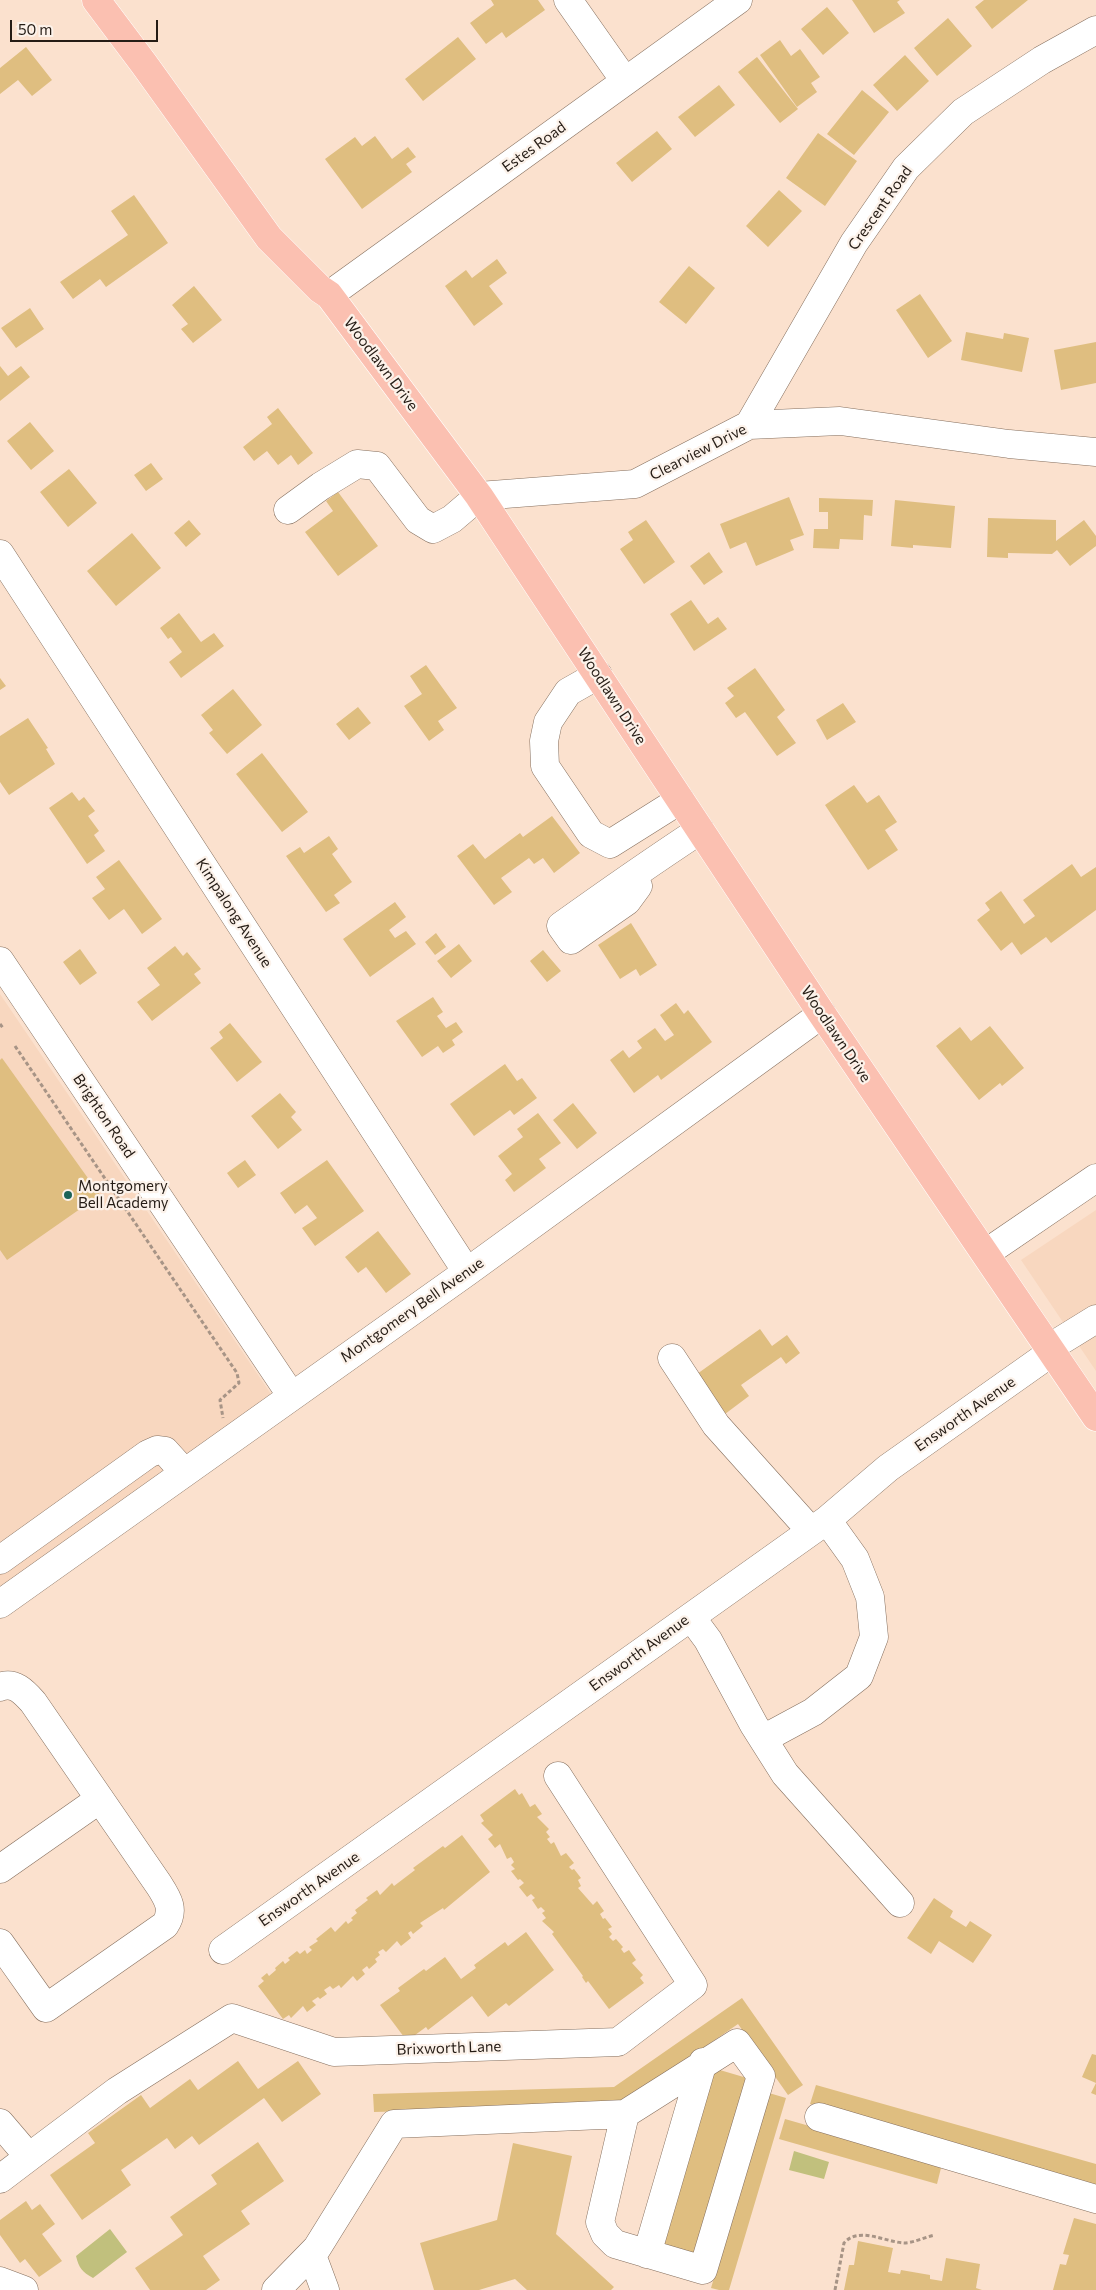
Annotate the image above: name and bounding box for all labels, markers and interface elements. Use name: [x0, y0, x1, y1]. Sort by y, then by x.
scale bar: [12, 10, 160, 42]
text: 50 m: [18, 20, 52, 38]
street label: Estes Road: [499, 118, 569, 176]
street label: Crescent Road: [844, 162, 916, 254]
street label: Woodlawn Drive: [340, 314, 422, 414]
street label: Clearview Drive: [647, 420, 749, 484]
street label: Woodlawn Drive: [574, 644, 650, 748]
street label: Kimpalong Avenue: [192, 855, 276, 971]
street label: Woodlawn Drive: [797, 983, 875, 1085]
street label: Brighton Road: [69, 1070, 139, 1162]
place label: Montgomery Bell Academy: [78, 1177, 169, 1212]
marker: Montgomery Bell Academy: [62, 1189, 74, 1201]
street label: Montgomery Bell Avenue: [337, 1254, 487, 1366]
street label: Ensworth Avenue: [911, 1373, 1019, 1455]
street label: Ensworth Avenue: [586, 1611, 692, 1695]
street label: Ensworth Avenue: [255, 1848, 363, 1930]
street label: Brixworth Lane: [396, 2037, 502, 2059]

